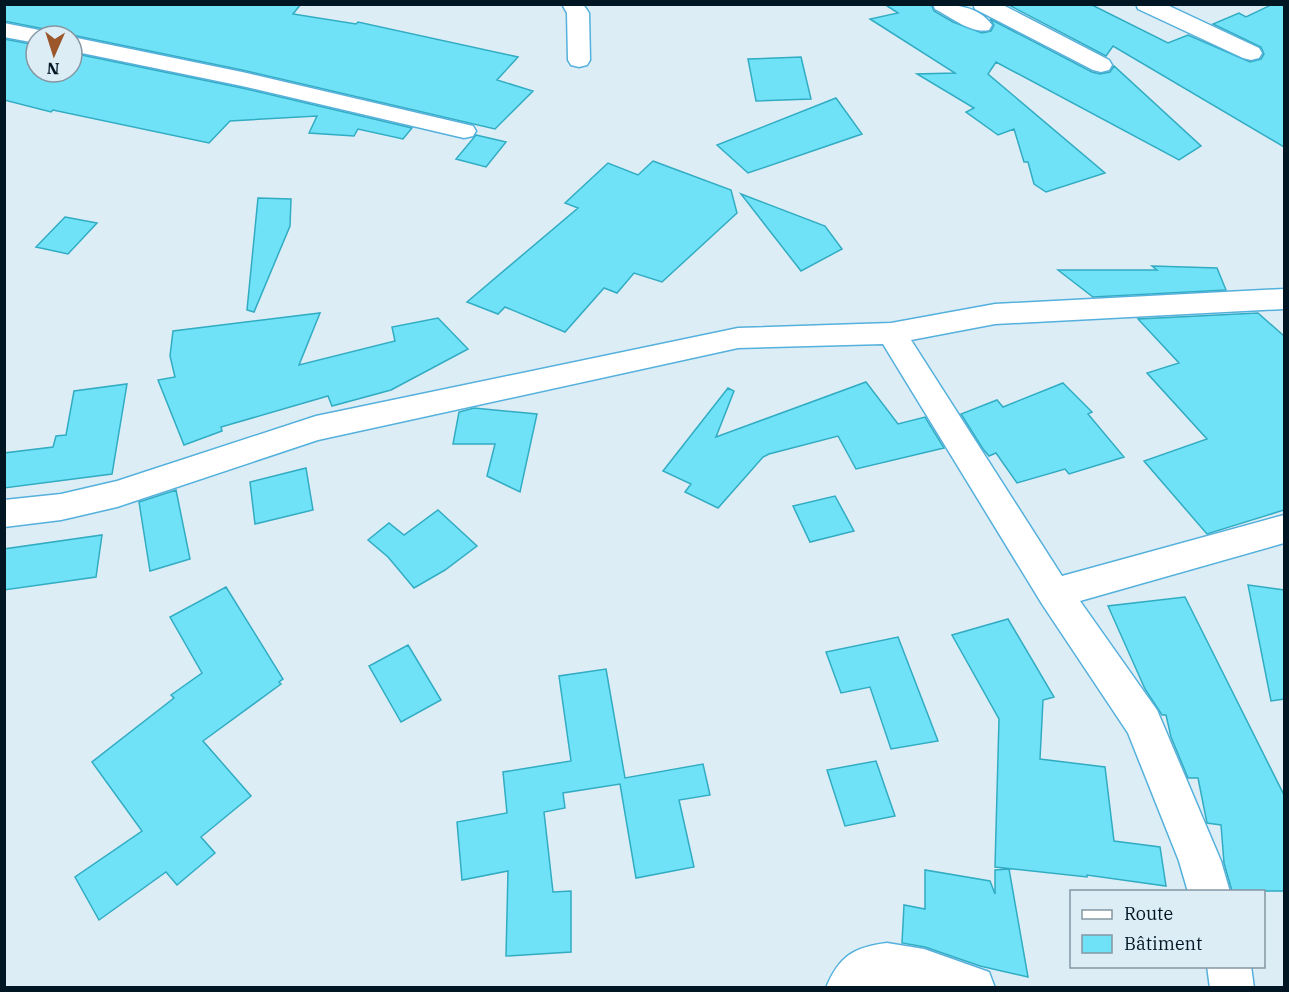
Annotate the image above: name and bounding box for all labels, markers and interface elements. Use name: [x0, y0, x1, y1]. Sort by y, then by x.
north arrow: [24, 24, 84, 84]
text: N: [46, 59, 60, 79]
legend: [1070, 890, 1265, 968]
text: Route: [1124, 902, 1173, 925]
text: Bâtiment: [1124, 932, 1202, 955]

